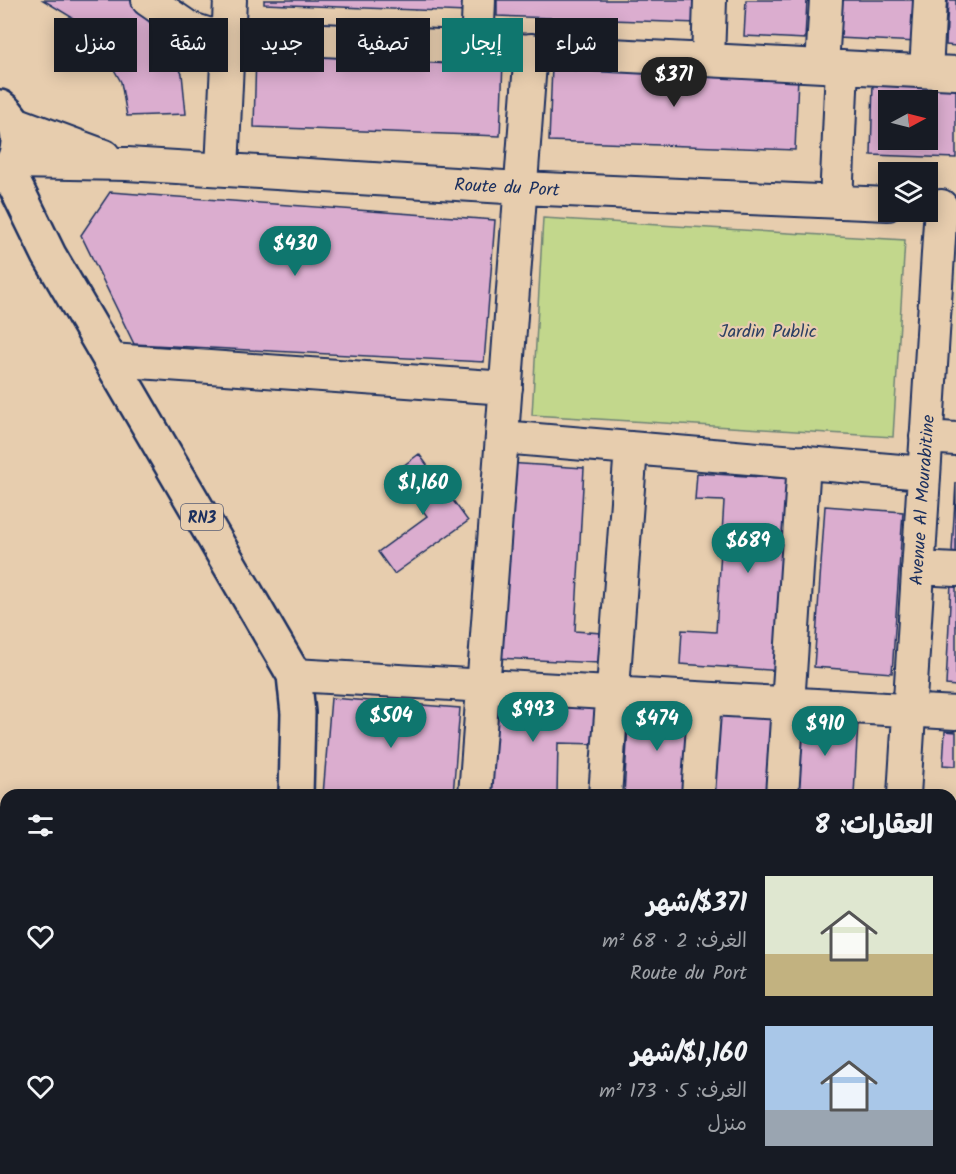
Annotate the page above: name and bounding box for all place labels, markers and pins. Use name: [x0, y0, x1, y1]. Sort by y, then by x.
pin: $371: [638, 57, 710, 108]
pin: $430: [259, 226, 331, 277]
pin: $1,160: [374, 465, 472, 516]
pin: $689: [712, 523, 784, 574]
pin: $993: [497, 692, 569, 743]
pin: $504: [355, 698, 427, 749]
pin: $474: [621, 701, 693, 752]
pin: $910: [789, 706, 861, 757]

